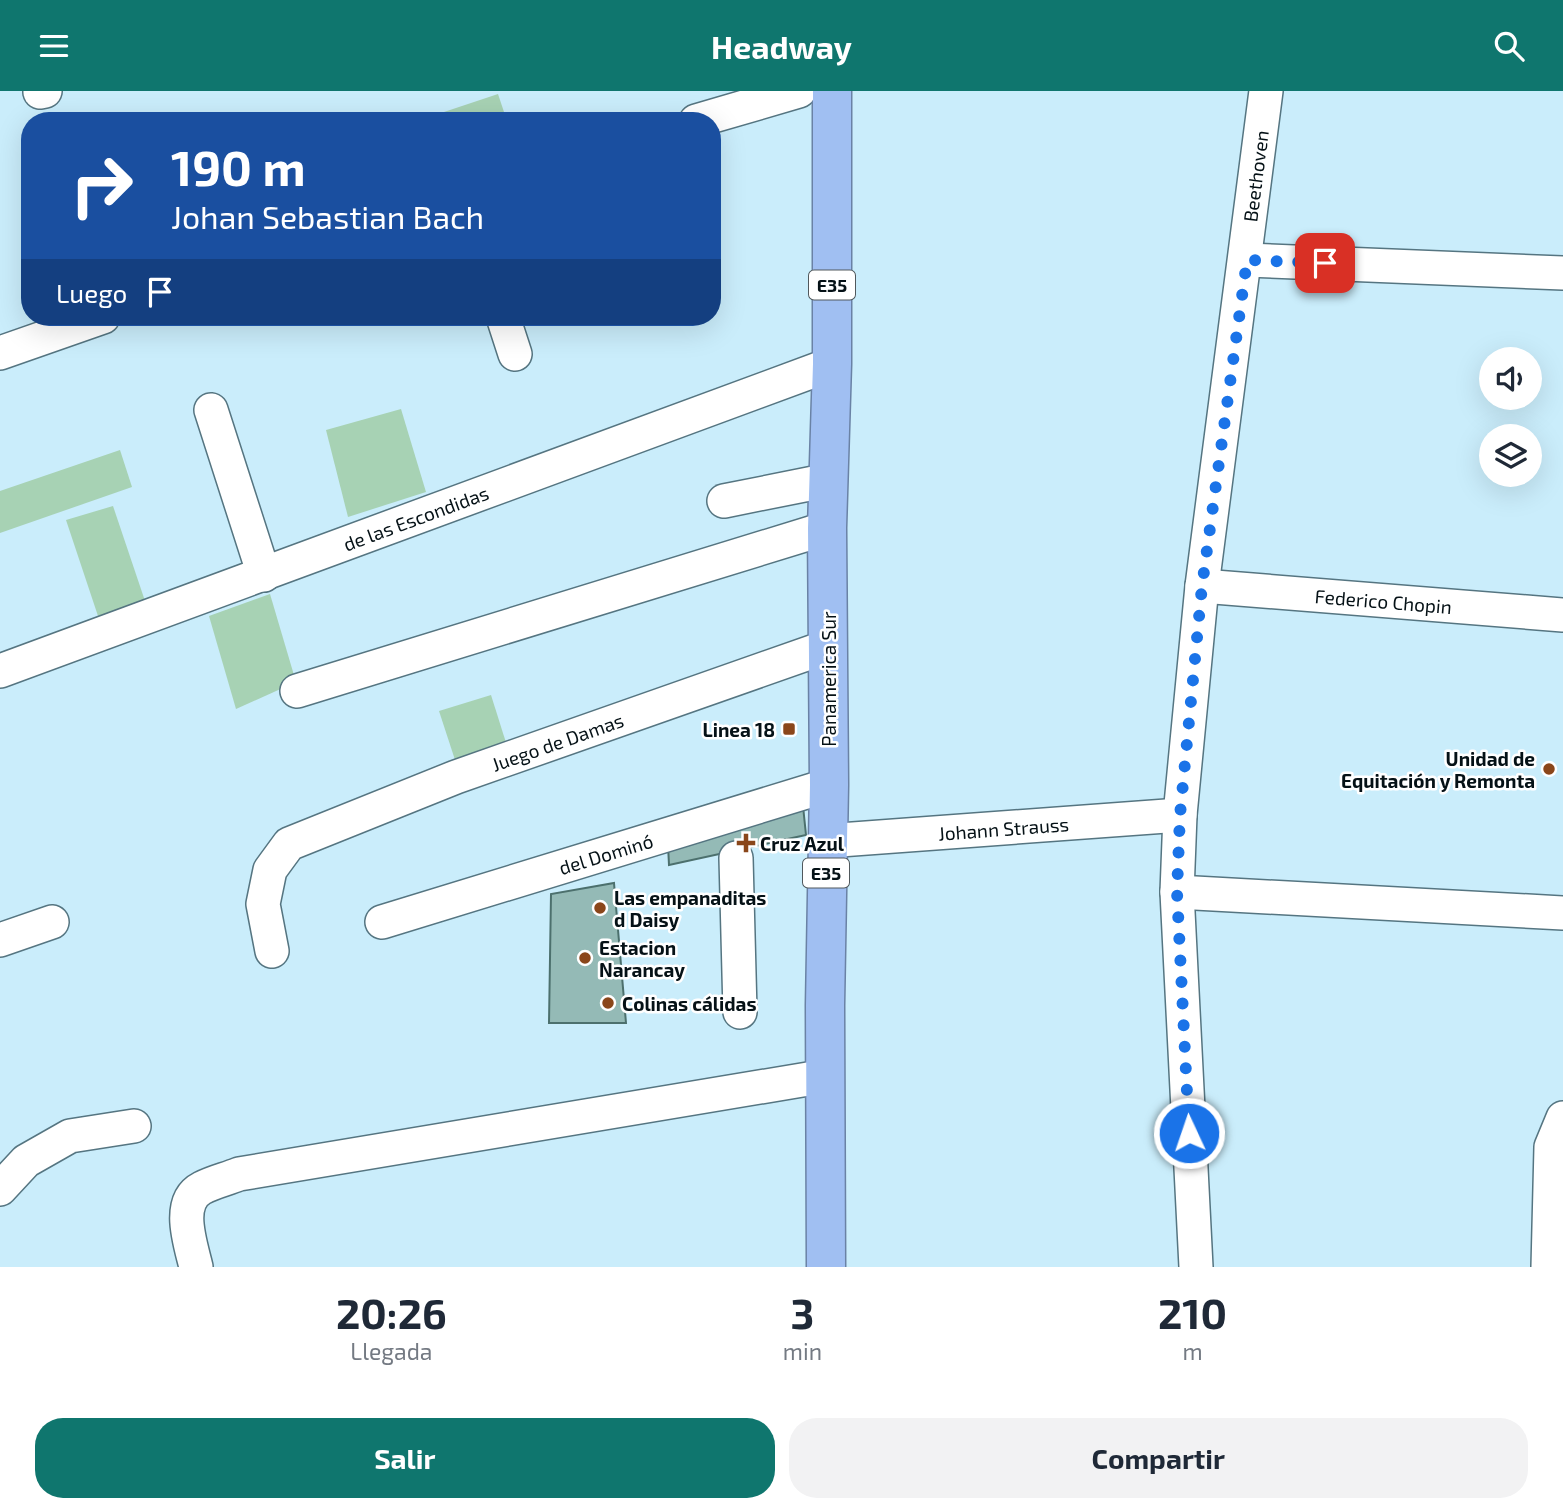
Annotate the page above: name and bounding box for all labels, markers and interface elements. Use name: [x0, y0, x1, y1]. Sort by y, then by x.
icon: menu: [35, 27, 73, 65]
text: Headway: [711, 27, 852, 65]
icon: search: [1490, 27, 1528, 65]
street label: Beethoven: [1238, 129, 1272, 223]
text: 190 m: [171, 137, 306, 196]
icon: right: [56, 140, 147, 231]
text: Johan Sebastian Bach: [171, 197, 484, 235]
pin: [1295, 233, 1355, 293]
icon: arrive: [1306, 244, 1344, 282]
road number: E35: [809, 271, 855, 300]
icon: arrive: [141, 273, 179, 311]
text: Luego: [56, 277, 127, 308]
map controls: [1479, 347, 1542, 487]
button: sound: [1479, 347, 1542, 410]
button: layers: [1479, 424, 1542, 487]
street label: de las Escondidas: [340, 480, 491, 555]
street label: Federico Chopin: [1314, 584, 1453, 618]
street label: Panamerica Sur: [817, 611, 840, 747]
street label: Juego de Damas: [488, 708, 626, 775]
place label: Linea 18: [702, 718, 775, 741]
marker: Linea 18: [781, 721, 797, 737]
place label: Unidad de Equitación y Remonta: [1341, 747, 1535, 793]
marker: Unidad de Equitación y Remonta: [1541, 761, 1557, 777]
street label: Johann Strauss: [937, 812, 1070, 844]
street label: del Dominó: [556, 828, 656, 879]
place label: Cruz Azul: [760, 832, 845, 855]
marker: Cruz Azul: [738, 835, 754, 851]
road number: E35: [803, 859, 849, 887]
place label: Las empanaditas d Daisy: [614, 886, 766, 932]
marker: Las empanaditas d Daisy: [592, 900, 608, 916]
place label: Estacion Narancay: [599, 936, 685, 982]
marker: Estacion Narancay: [577, 950, 593, 966]
place label: Colinas cálidas: [622, 992, 757, 1015]
marker: Colinas cálidas: [600, 995, 616, 1011]
position arrow: [1152, 1096, 1226, 1170]
text: 20:26: [336, 1287, 447, 1337]
text: 3: [790, 1287, 814, 1337]
text: 210: [1158, 1287, 1227, 1337]
text: Llegada: [350, 1337, 432, 1365]
text: min: [783, 1337, 822, 1365]
text: m: [1182, 1337, 1203, 1365]
button: Salir: [35, 1418, 775, 1498]
button: Compartir: [789, 1418, 1528, 1498]

